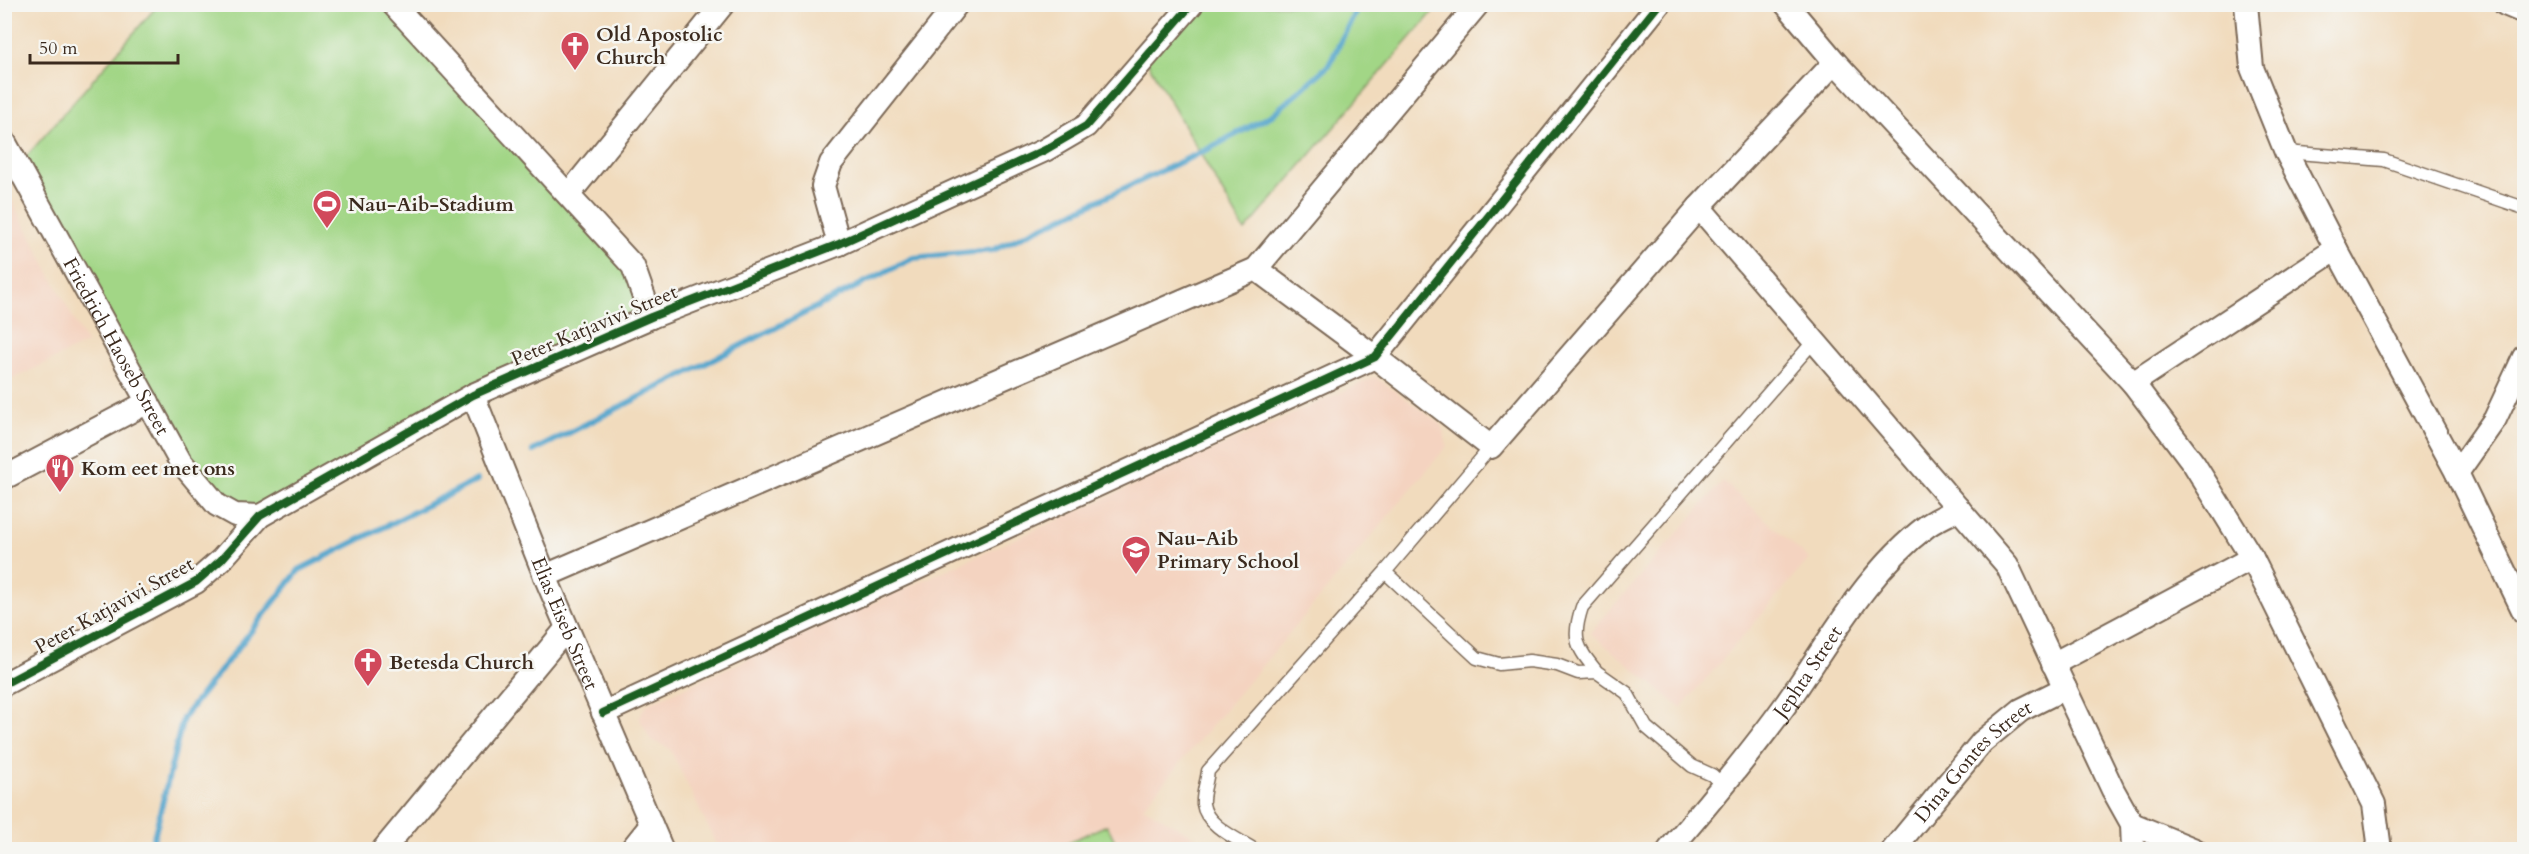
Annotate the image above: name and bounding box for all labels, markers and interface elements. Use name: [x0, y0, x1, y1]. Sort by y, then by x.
place label: Old Apostolic Church: [596, 21, 723, 71]
scale bar: [30, 27, 178, 65]
church icon: Old Apostolic Church: [559, 30, 591, 72]
text: 50 m: [39, 36, 78, 61]
sports icon: Nau-Aib-Stadium: [311, 188, 343, 230]
place label: Nau-Aib-Stadium: [348, 191, 514, 218]
street label: Friedrich Haoseb Street: [57, 253, 176, 440]
street label: Peter Katjavivi Street: [507, 278, 682, 373]
restaurant icon: Kom eet met ons: [44, 452, 76, 494]
place label: Kom eet met ons: [81, 455, 235, 482]
place label: Nau-Aib Primary School: [1157, 525, 1299, 575]
school or university icon: Nau-Aib Primary School: [1120, 534, 1152, 576]
street label: Peter Katjavivi Street: [30, 550, 199, 660]
street label: Elias Eiseb Street: [525, 553, 605, 694]
street label: Jephta Street: [1765, 620, 1849, 726]
church icon: Betesda Church: [352, 646, 384, 688]
place label: Betesda Church: [389, 649, 534, 676]
street label: Dina Gontes Street: [1908, 694, 2037, 828]

